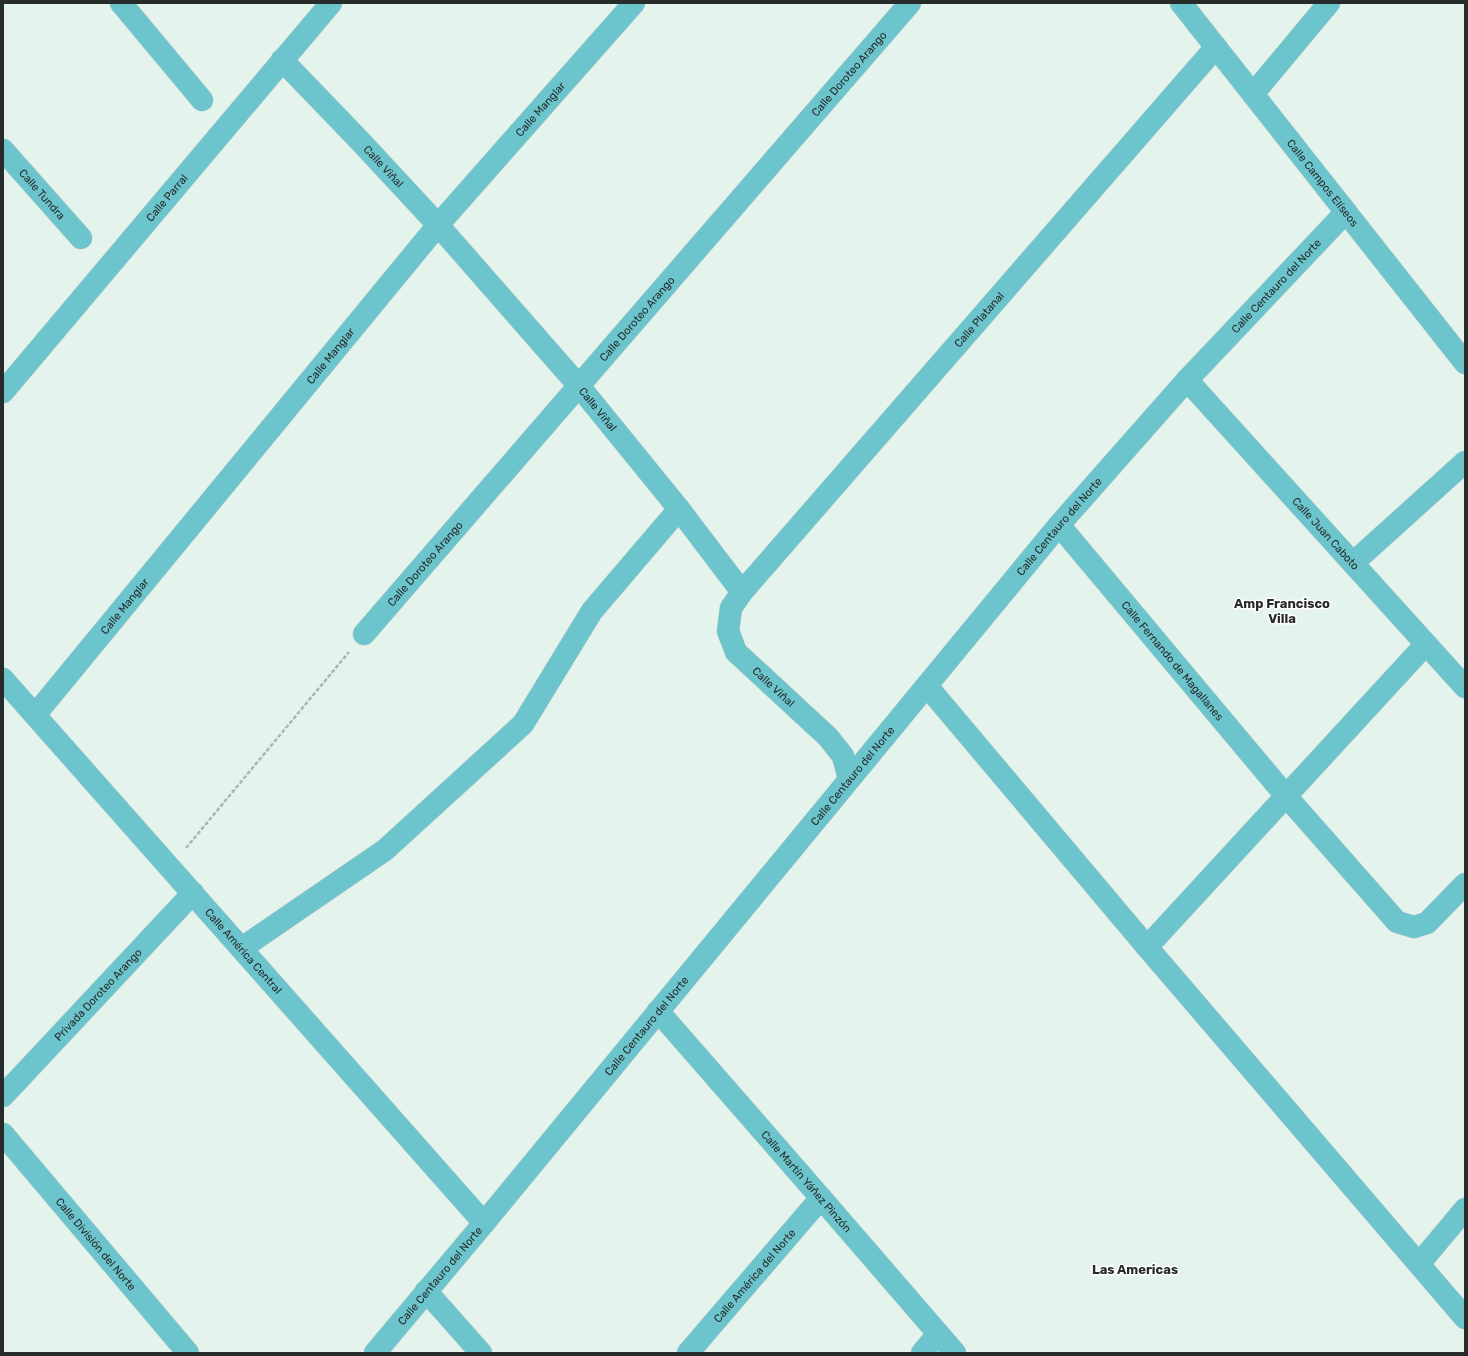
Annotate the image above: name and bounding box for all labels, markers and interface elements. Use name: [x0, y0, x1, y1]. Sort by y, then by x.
street label: Calle Doroteo Arango: [809, 29, 890, 119]
street label: Calle Manglar: [513, 79, 569, 140]
street label: Calle Campos Elíseos: [1284, 137, 1361, 230]
street label: Calle Viñal: [361, 143, 406, 190]
street label: Calle Tundra: [16, 167, 67, 222]
street label: Calle Parral: [144, 172, 191, 224]
street label: Calle Centauro del Norte: [1229, 236, 1324, 336]
street label: Calle Doroteo Arango: [597, 274, 678, 364]
street label: Calle Platanal: [952, 290, 1007, 350]
street label: Calle Manglar: [304, 325, 358, 387]
street label: Calle Viñal: [576, 385, 619, 434]
street label: Calle Centauro del Norte: [1014, 475, 1105, 578]
street label: Calle Juan Caboto: [1289, 495, 1362, 573]
street label: Calle Doroteo Arango: [385, 519, 466, 609]
street label: Calle Manglar: [98, 575, 152, 637]
district label: Amp Francisco Villa: [1234, 596, 1330, 626]
street label: Calle Fernando de Magallanes: [1118, 599, 1226, 724]
street label: Calle Viñal: [749, 664, 797, 710]
street label: Calle Centauro del Norte: [808, 724, 897, 828]
street label: Calle América Central: [202, 906, 284, 997]
street label: Privada Doroteo Arango: [52, 946, 145, 1044]
street label: Calle Centauro del Norte: [602, 974, 691, 1078]
street label: Calle Martín Yáñez Pinzón: [758, 1128, 854, 1235]
street label: Calle División del Norte: [53, 1195, 138, 1293]
street label: Calle Centauro del Norte: [395, 1224, 485, 1328]
street label: Calle América del Norte: [711, 1226, 799, 1325]
district label: Las Americas: [1092, 1262, 1178, 1277]

